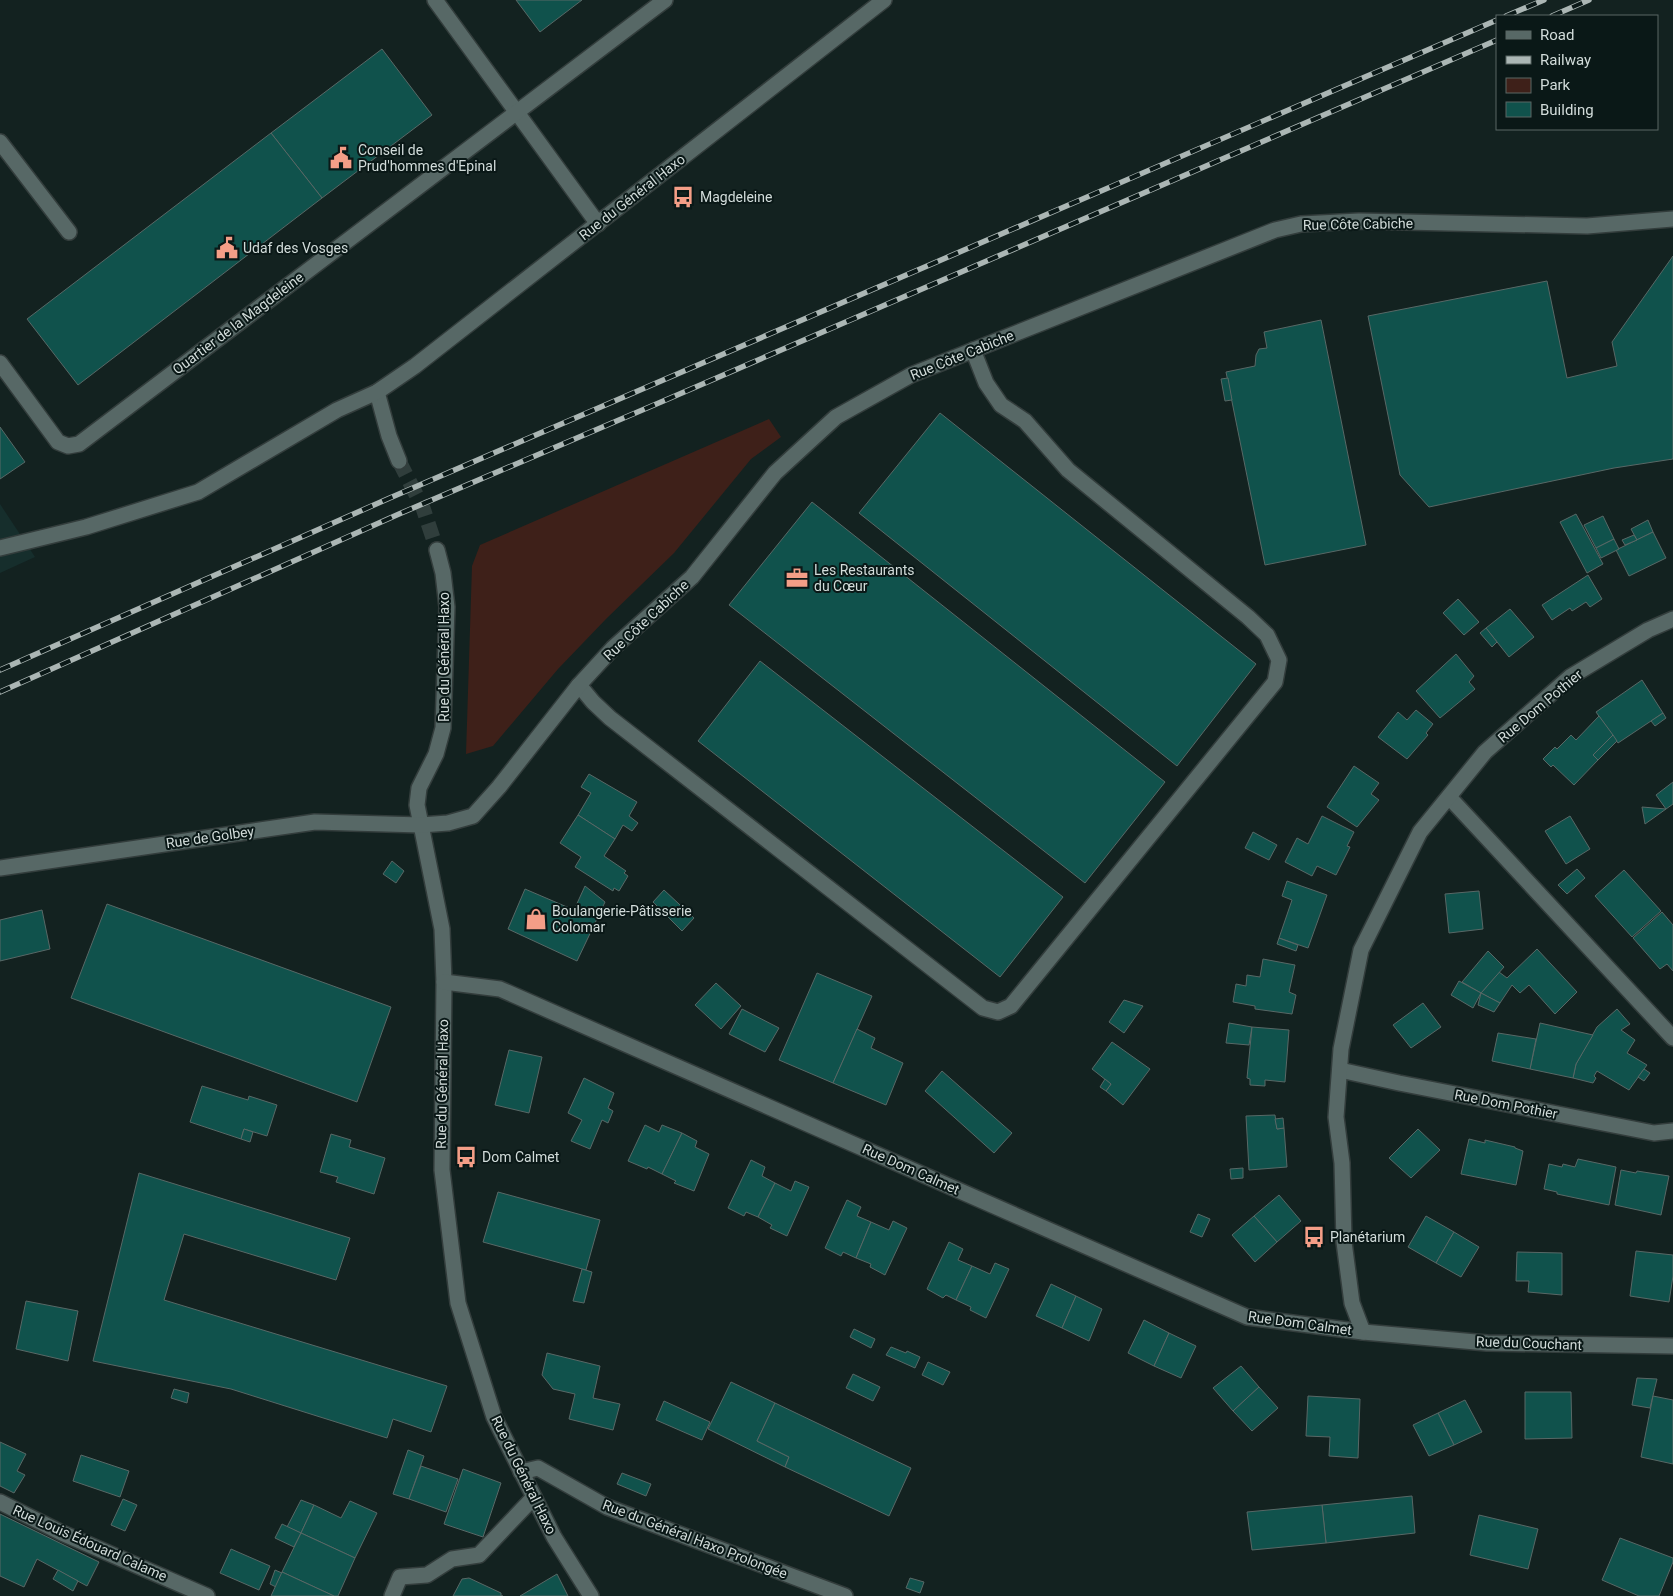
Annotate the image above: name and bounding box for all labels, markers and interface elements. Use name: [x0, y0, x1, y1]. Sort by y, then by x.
legend: [1496, 15, 1658, 130]
text: Road: [1540, 26, 1574, 44]
text: Railway: [1540, 51, 1591, 69]
text: Park: [1540, 76, 1571, 94]
text: Building: [1540, 101, 1594, 119]
place label: Conseil de Prud'hommes d'Epinal: [358, 142, 496, 174]
public building icon: Conseil de Prud'hommes d'Epinal: [328, 145, 354, 171]
street label: Rue du Général Haxo: [576, 151, 688, 243]
bus stop icon: Magdeleine: [670, 184, 696, 210]
place label: Magdeleine: [700, 189, 772, 205]
street label: Rue Côte Cabiche: [1303, 215, 1413, 233]
public building icon: Udaf des Vosges: [214, 235, 240, 261]
place label: Udaf des Vosges: [243, 240, 348, 256]
street label: Quartier de la Magdeleine: [170, 269, 306, 377]
street label: Rue Côte Cabiche: [908, 327, 1016, 383]
place label: Les Restaurants du Cœur: [814, 562, 914, 594]
office icon: Les Restaurants du Cœur: [784, 565, 810, 591]
street label: Rue Côte Cabiche: [600, 577, 692, 663]
street label: Rue du Général Haxo: [436, 592, 452, 722]
street label: Rue Dom Pothier: [1495, 666, 1585, 746]
street label: Rue de Golbey: [165, 823, 255, 851]
place label: Boulangerie-Pâtisserie Colomar: [552, 903, 692, 935]
shop icon: Boulangerie-Pâtisserie Colomar: [523, 906, 549, 932]
street label: Rue du Général Haxo: [433, 1019, 451, 1149]
street label: Rue Dom Pothier: [1453, 1086, 1559, 1122]
street label: Rue Dom Calmet: [860, 1140, 962, 1198]
bus stop icon: Dom Calmet: [453, 1144, 479, 1170]
place label: Dom Calmet: [482, 1149, 560, 1165]
bus stop icon: Planétarium: [1301, 1224, 1327, 1250]
place label: Planétarium: [1330, 1229, 1405, 1245]
street label: Rue Dom Calmet: [1247, 1308, 1353, 1338]
street label: Rue du Couchant: [1476, 1333, 1583, 1353]
street label: Rue du Général Haxo: [488, 1413, 560, 1537]
street label: Rue du Général Haxo Prolongée: [600, 1496, 790, 1582]
street label: Rue Louis Édouard Calame: [10, 1501, 170, 1584]

